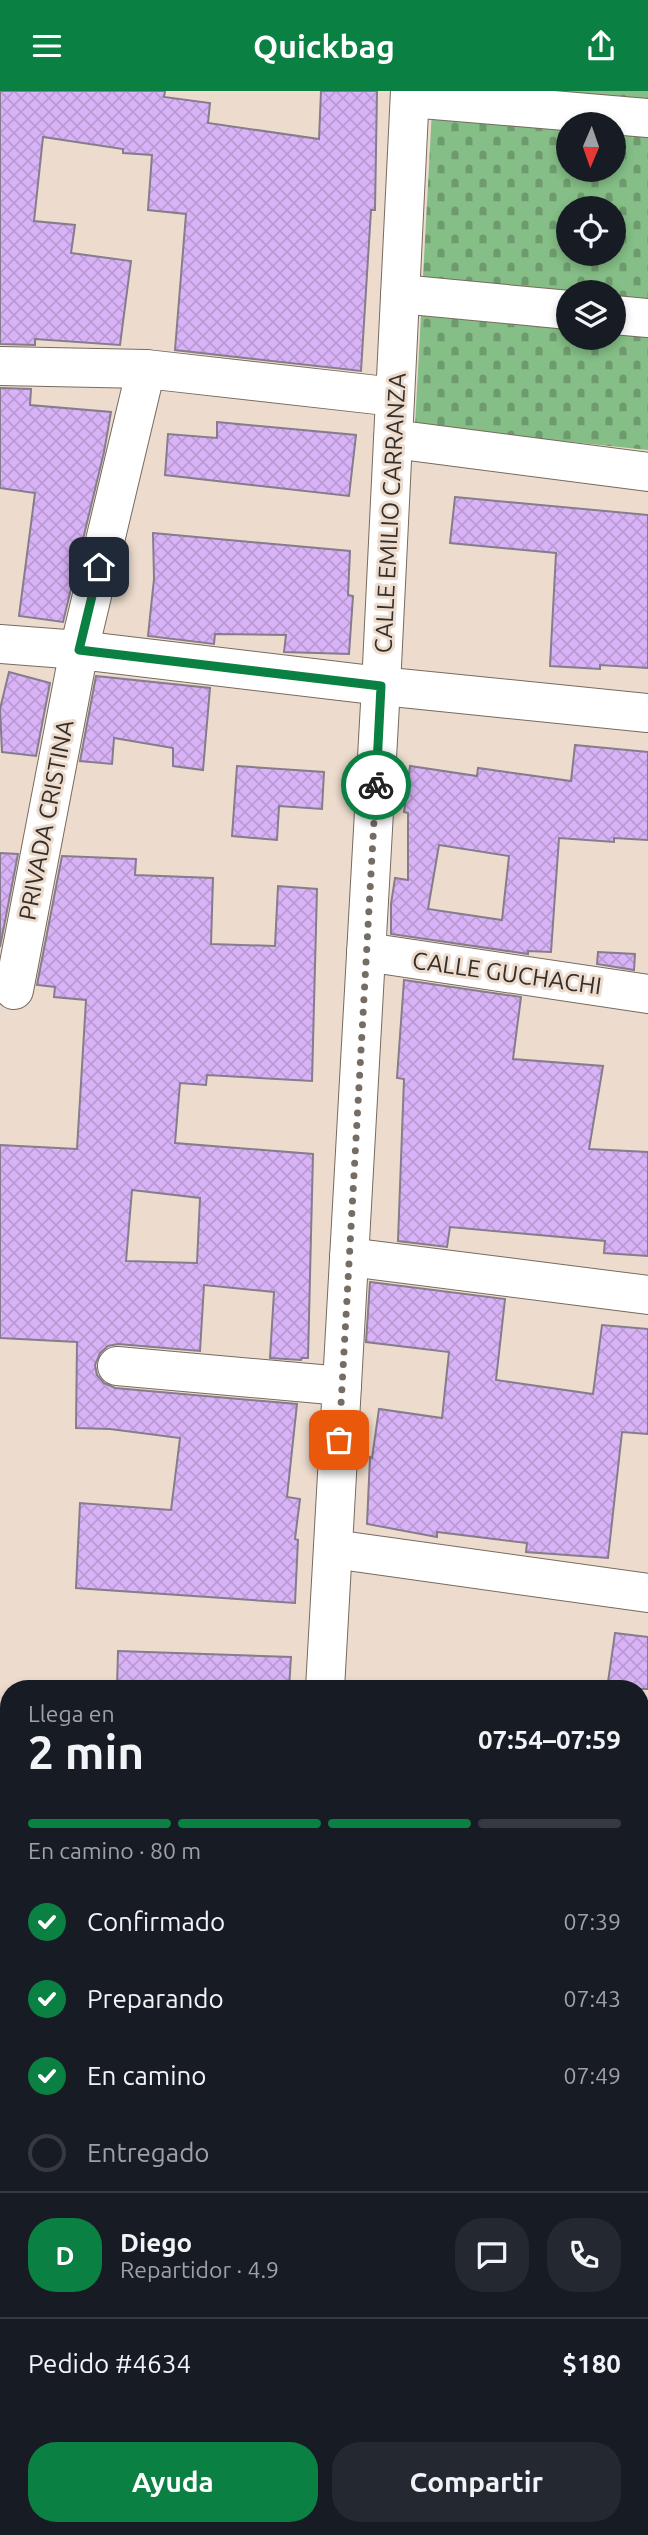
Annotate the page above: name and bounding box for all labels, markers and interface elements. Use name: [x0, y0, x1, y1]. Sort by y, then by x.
icon: menu: [28, 27, 66, 65]
icon: share: [582, 27, 620, 65]
text: Quickbag: [253, 28, 395, 64]
north arrow: [556, 112, 626, 182]
map controls: [556, 112, 626, 350]
button: locate: [556, 196, 626, 266]
button: layers: [556, 280, 626, 350]
street label: CALLE EMILIO CARRANZA: [369, 372, 411, 654]
pin: [69, 537, 129, 597]
icon: home: [80, 548, 118, 586]
street label: PRIVADA CRISTINA: [13, 717, 79, 922]
courier: [341, 750, 411, 820]
icon: bike: [357, 766, 395, 804]
street label: CALLE GUCHACHI: [411, 946, 603, 1000]
pin: [309, 1410, 369, 1470]
icon: bag: [320, 1421, 358, 1459]
text: Llega en: [28, 1701, 115, 1726]
text: 07:54–07:59: [478, 1725, 621, 1754]
text: 2 min: [28, 1726, 144, 1778]
text: En camino · 80 m: [28, 1838, 201, 1863]
icon: check: [28, 1903, 66, 1941]
text: Confirmado: [87, 1907, 225, 1936]
text: 07:39: [563, 1909, 621, 1934]
icon: check: [28, 1980, 66, 2018]
text: Preparando: [87, 1984, 224, 2013]
text: 07:43: [563, 1986, 621, 2011]
icon: check: [28, 2057, 66, 2095]
text: En camino: [87, 2061, 207, 2090]
text: 07:49: [563, 2063, 621, 2088]
text: Entregado: [87, 2138, 210, 2167]
button: chat: [455, 2218, 529, 2292]
button: phone: [547, 2218, 621, 2292]
text: Diego: [120, 2228, 192, 2257]
text: D: [56, 2241, 74, 2270]
text: Repartidor · 4.9: [120, 2257, 279, 2282]
text: Pedido #4634: [28, 2349, 191, 2378]
text: $180: [562, 2349, 621, 2378]
button: Ayuda: [28, 2442, 318, 2522]
button: Compartir: [332, 2442, 621, 2522]

